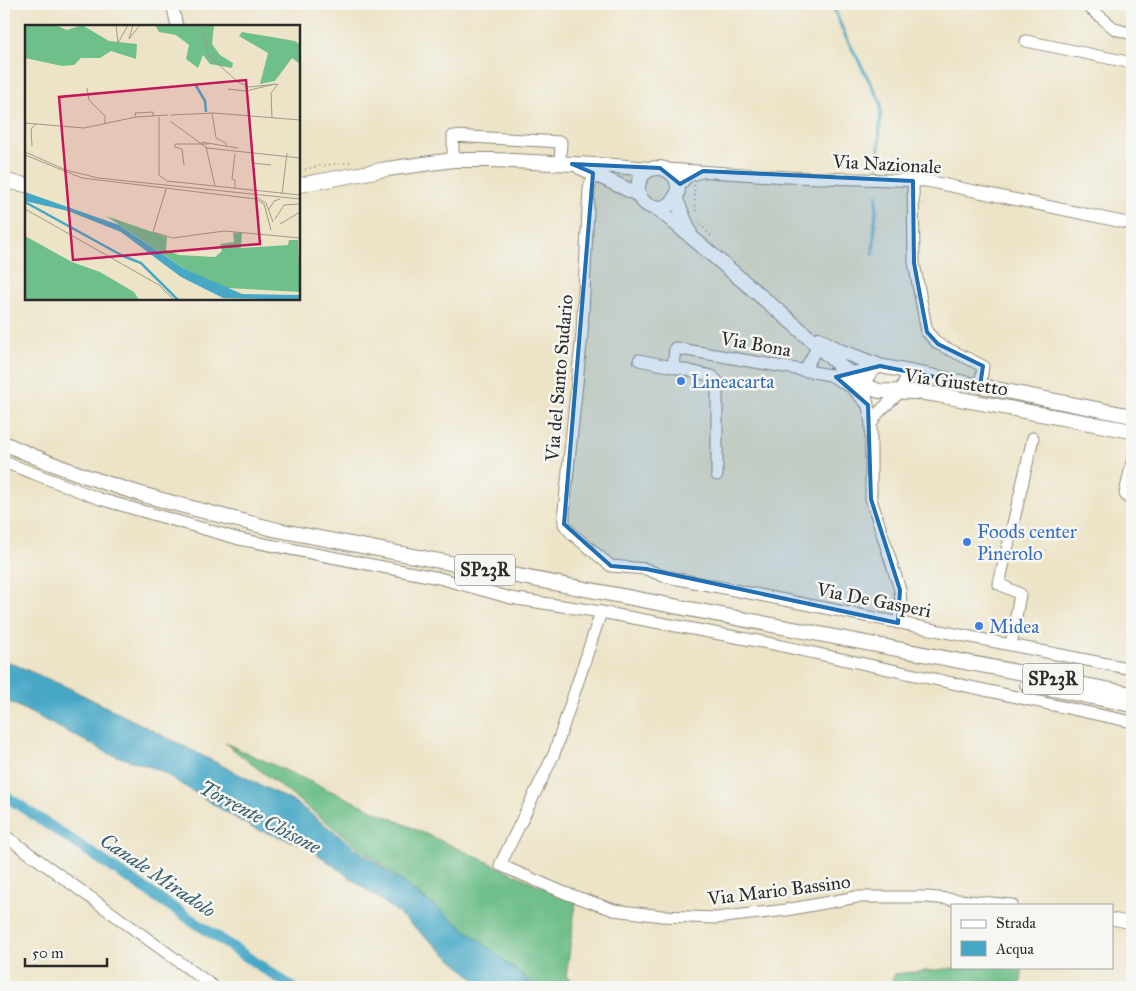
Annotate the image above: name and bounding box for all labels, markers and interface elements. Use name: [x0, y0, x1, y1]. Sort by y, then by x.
inset map: [25, 25, 300, 300]
street label: Via Nazionale: [831, 150, 942, 178]
street label: Via del Santo Sudario: [540, 293, 578, 463]
street label: Via Bona: [718, 326, 794, 362]
street label: Via Giustetto: [902, 363, 1010, 401]
place label: Lineacarta: [691, 370, 775, 393]
marker: Lineacarta: [675, 375, 687, 387]
place label: Foods center Pinerolo: [977, 520, 1078, 565]
marker: Foods center Pinerolo: [961, 536, 973, 548]
road number: SP23R: [455, 554, 515, 586]
street label: Via De Gasperi: [814, 577, 933, 622]
place label: Midea: [989, 615, 1040, 638]
marker: Midea: [973, 620, 985, 632]
road number: SP23R: [1023, 664, 1083, 694]
water label: Torrente Chisone: [196, 775, 325, 859]
water label: Canale Miradolo: [96, 828, 220, 923]
street label: Via Mario Bassino: [705, 870, 852, 910]
legend: [951, 904, 1114, 968]
text: Strada: [996, 914, 1036, 932]
scale bar: [25, 936, 108, 968]
text: Acqua: [995, 940, 1035, 959]
text: 50 m: [32, 944, 64, 962]

